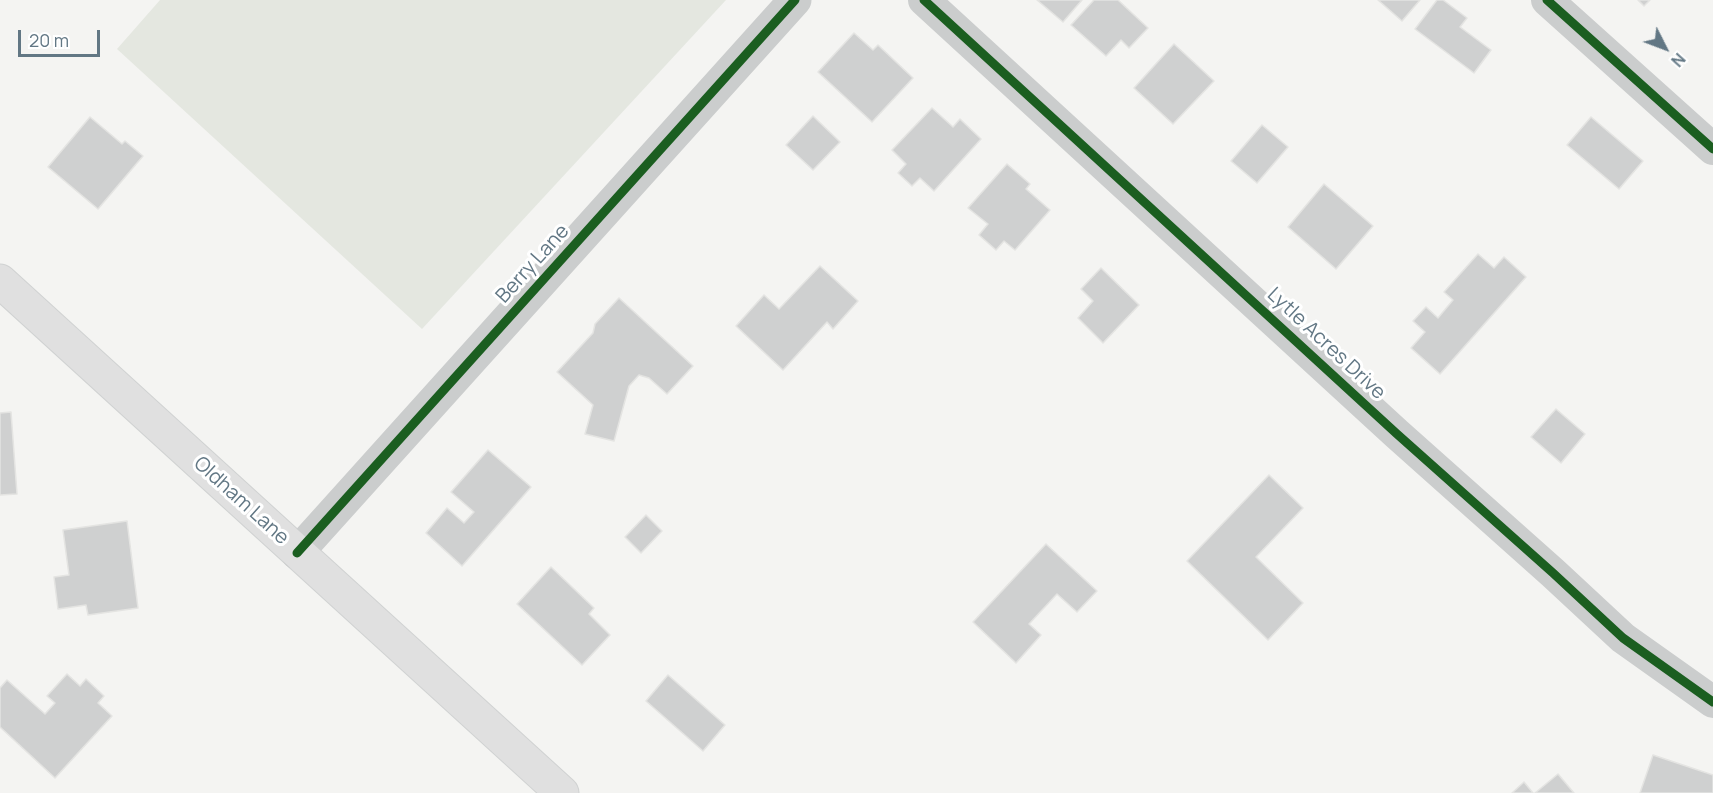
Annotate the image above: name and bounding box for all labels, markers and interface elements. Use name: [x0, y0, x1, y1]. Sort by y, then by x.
scale bar: [21, 18, 104, 56]
north arrow: [1635, 18, 1695, 78]
text: 20 m: [29, 28, 69, 52]
text: N: [1666, 48, 1690, 72]
street label: Berry Lane: [491, 220, 575, 308]
street label: Lytle Acres Drive: [1262, 283, 1390, 405]
street label: Oldham Lane: [188, 452, 294, 550]

